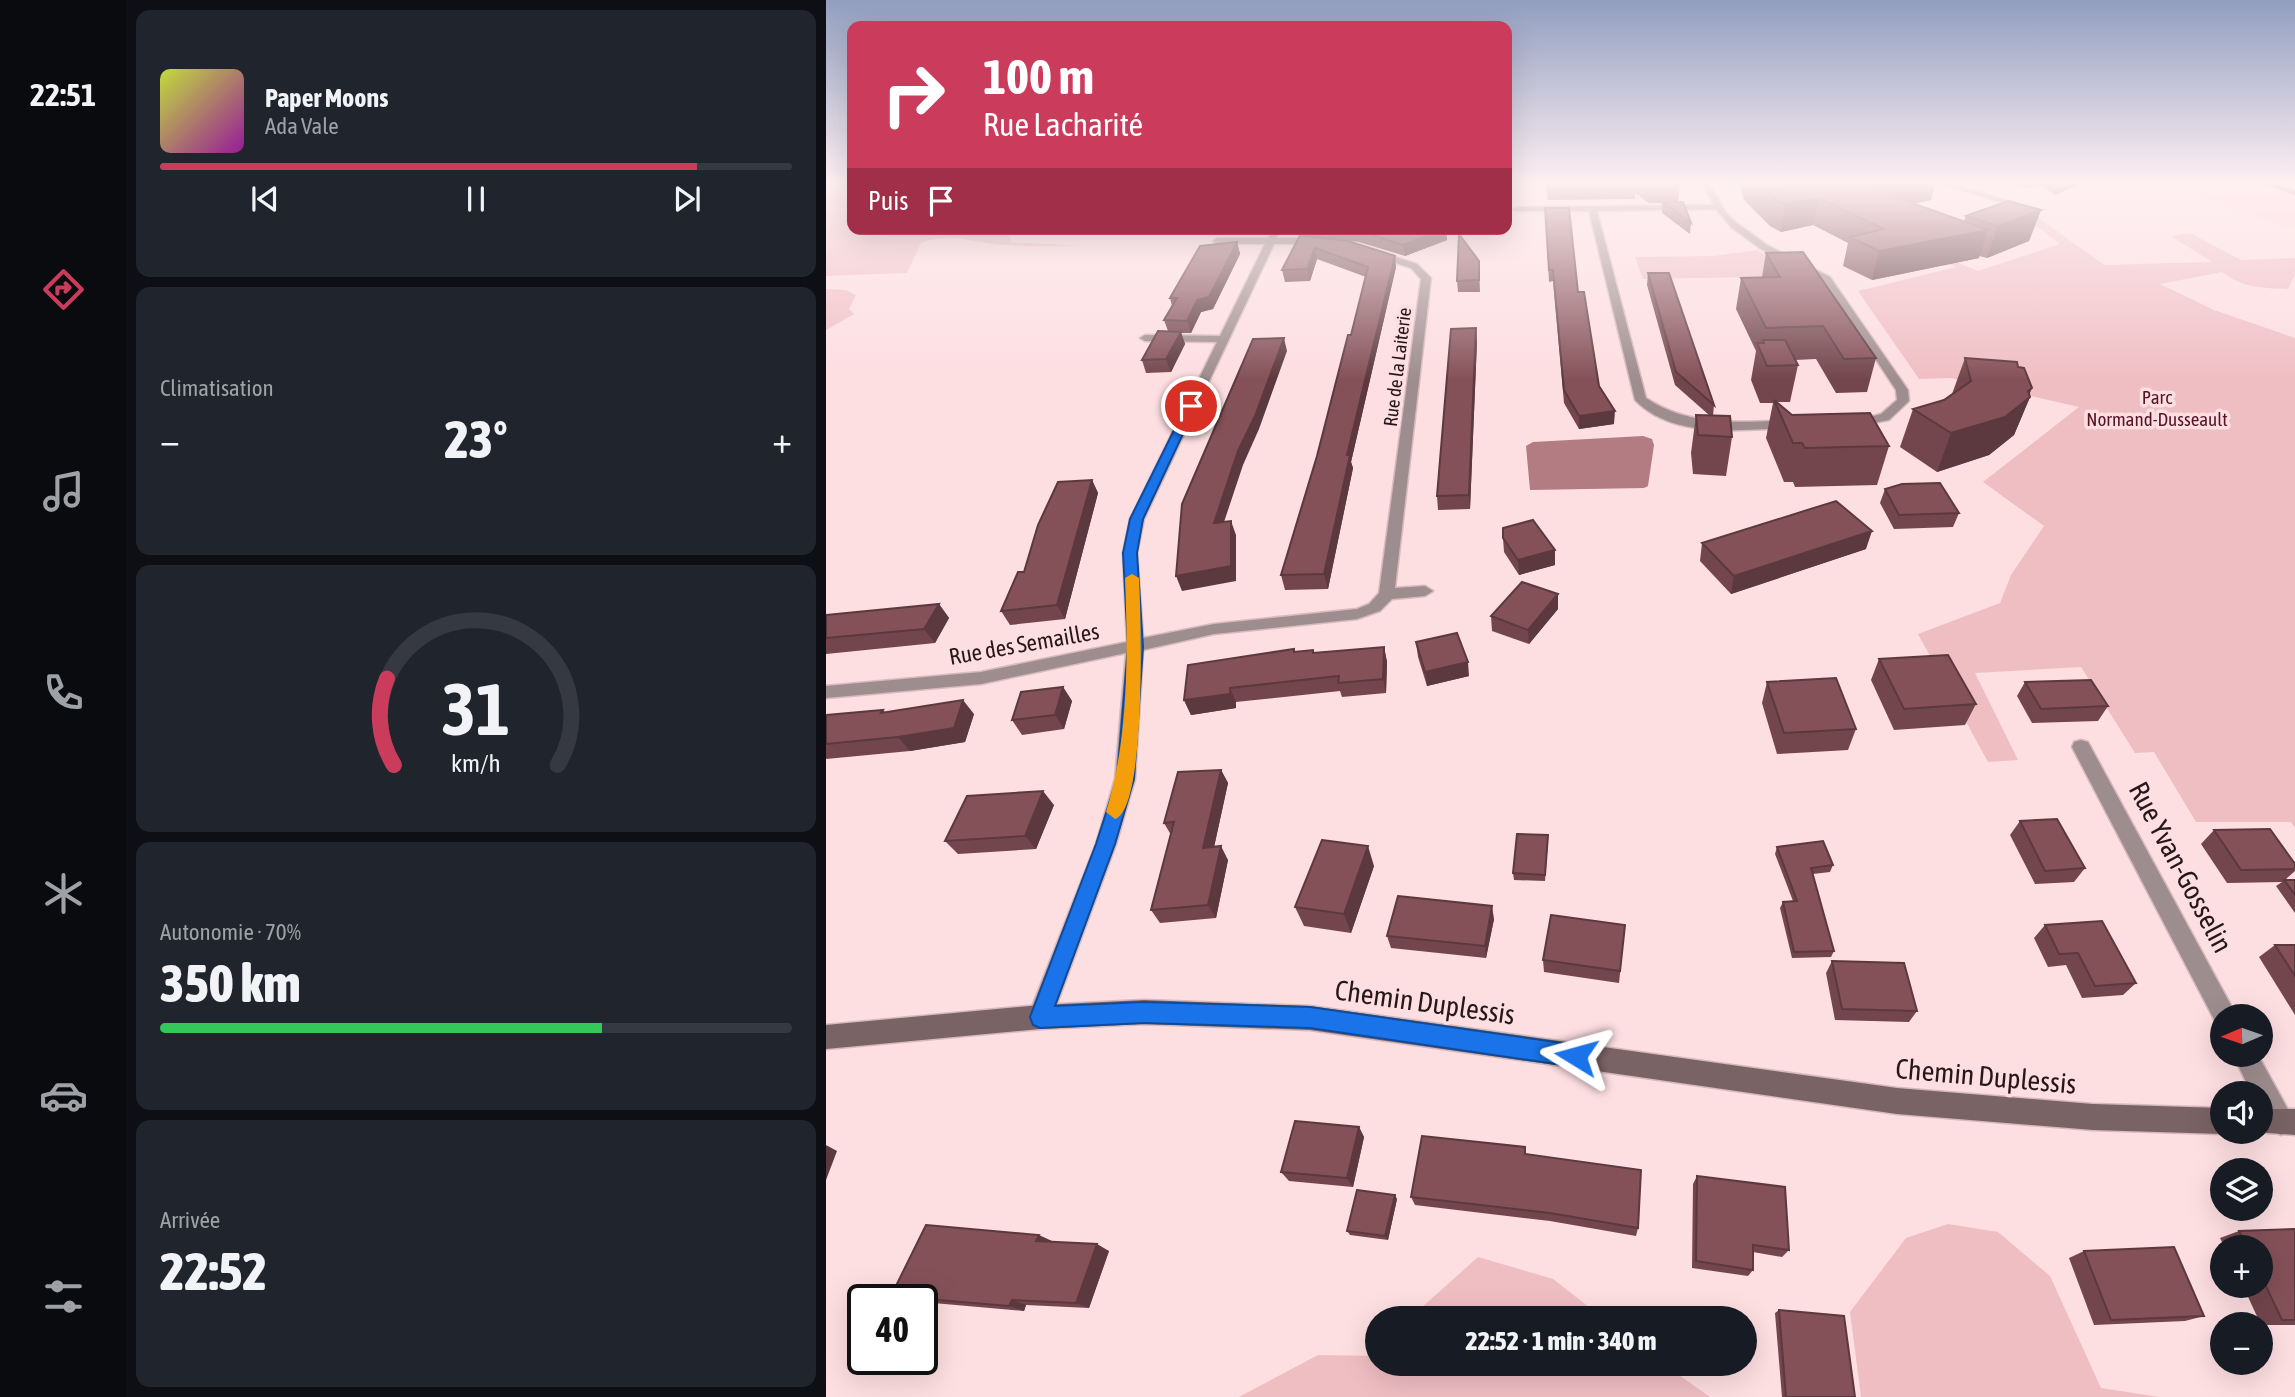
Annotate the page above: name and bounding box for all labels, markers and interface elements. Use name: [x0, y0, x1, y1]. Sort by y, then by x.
text: 100 m: [983, 48, 1094, 104]
icon: right: [868, 49, 959, 140]
text: 22:51: [30, 76, 96, 113]
text: Paper Moons: [265, 83, 388, 113]
text: Rue Lacharité: [983, 106, 1143, 143]
text: Ada Vale: [265, 113, 339, 139]
icon: previous: [246, 180, 284, 218]
icon: pause: [457, 180, 495, 218]
icon: next: [668, 180, 706, 218]
icon: arrive: [922, 182, 960, 220]
text: Puis: [868, 186, 908, 216]
icon: directions: [39, 265, 88, 314]
street label: Rue de la Laiterie: [1379, 306, 1415, 428]
text: Climatisation: [160, 375, 274, 401]
pin: [1161, 376, 1221, 436]
park label: Parc Normand-Dusseault: [2086, 386, 2228, 430]
icon: arrive: [1172, 387, 1210, 425]
text: 23°: [444, 409, 508, 469]
text: −: [160, 418, 180, 461]
text: +: [772, 418, 792, 461]
icon: music: [39, 467, 88, 516]
street label: Rue des Semailles: [947, 618, 1101, 670]
text: 31: [442, 667, 510, 750]
icon: phone: [39, 668, 88, 717]
text: km/h: [451, 748, 501, 776]
street label: Rue Yvan-Gosselin: [2123, 776, 2239, 958]
icon: climate: [39, 869, 88, 918]
text: Autonomie · 70%: [160, 919, 301, 945]
text: 350 km: [160, 953, 301, 1013]
street label: Chemin Duplessis: [1333, 974, 1517, 1030]
north arrow: [2210, 1004, 2273, 1068]
map controls: [2210, 1004, 2273, 1375]
position arrow: [1539, 1019, 1613, 1093]
street label: Chemin Duplessis: [1894, 1052, 2078, 1100]
icon: car: [39, 1071, 88, 1120]
button: sound: [2210, 1081, 2273, 1144]
button: layers: [2210, 1158, 2273, 1221]
text: Arrivée: [160, 1207, 220, 1233]
button: +: [2210, 1235, 2273, 1298]
text: 22:52: [160, 1241, 267, 1301]
icon: filters: [39, 1272, 88, 1321]
speed limit sign: 40: [847, 1284, 938, 1375]
button: −: [2210, 1312, 2273, 1375]
text: 22:52 · 1 min · 340 m: [1466, 1326, 1656, 1356]

